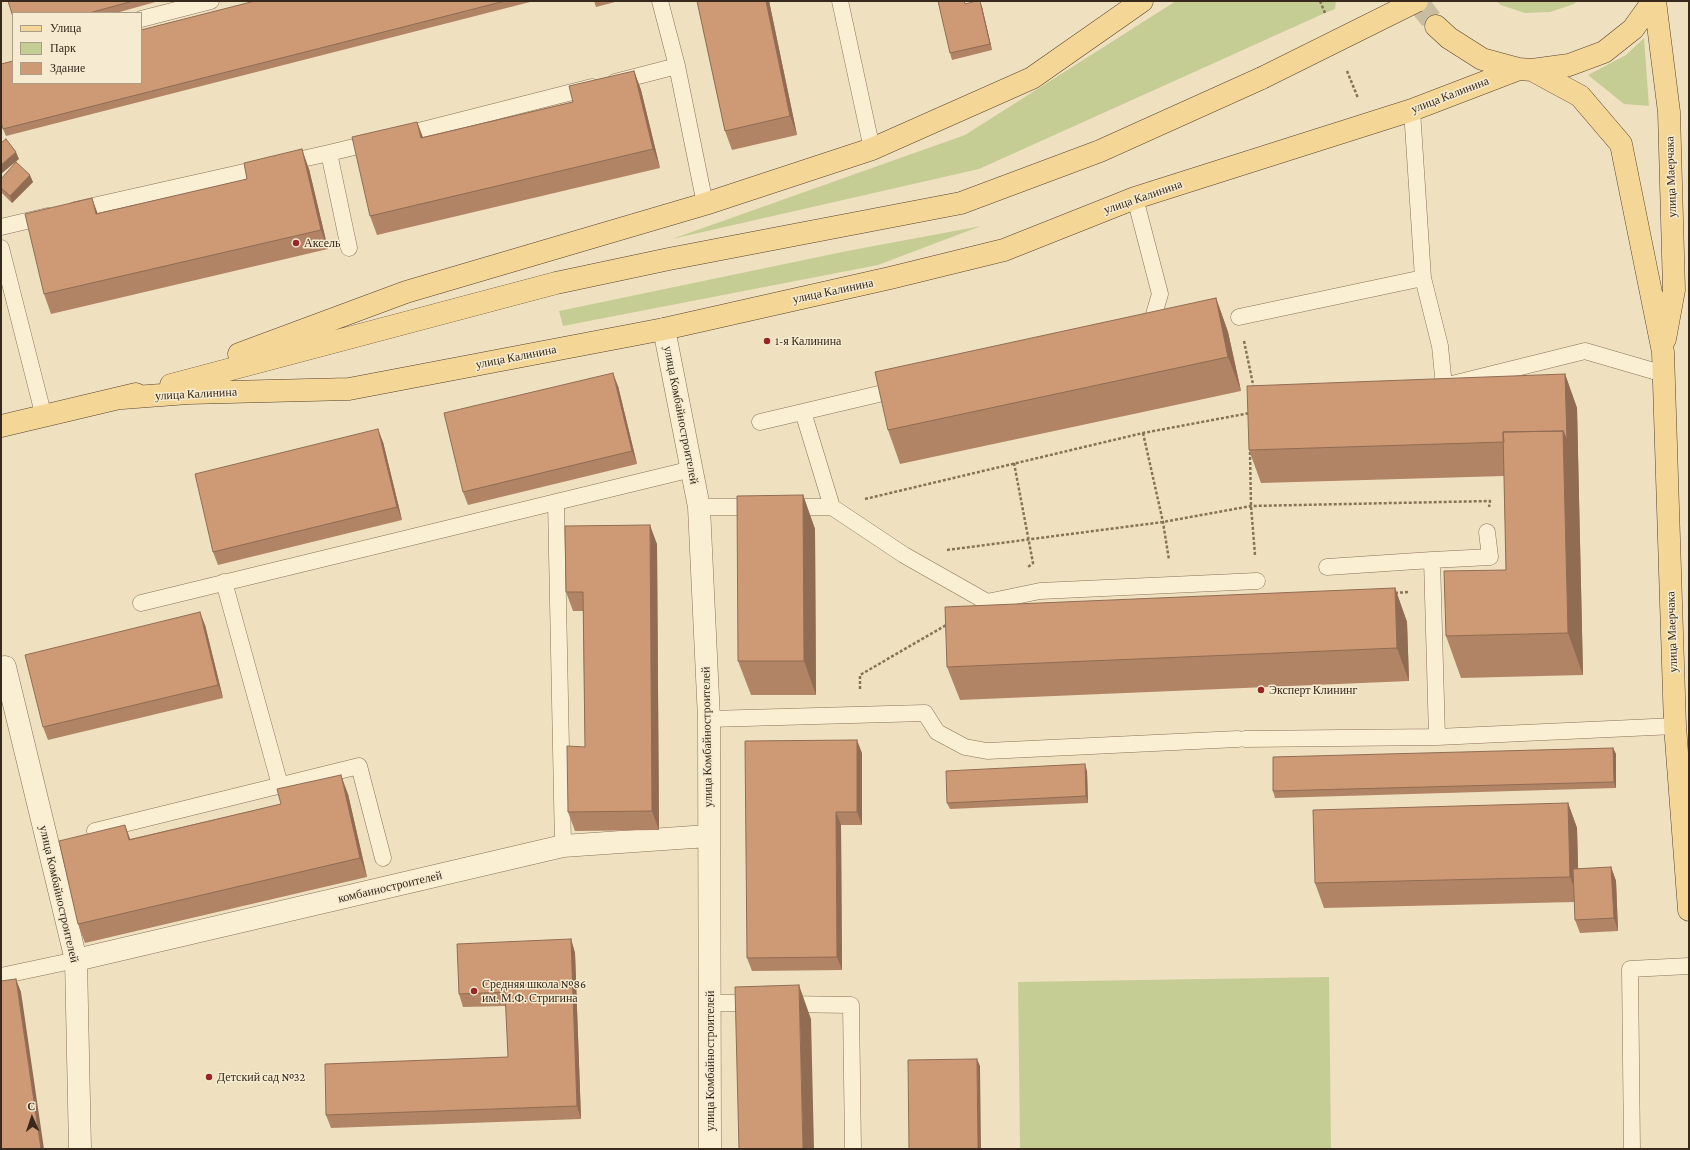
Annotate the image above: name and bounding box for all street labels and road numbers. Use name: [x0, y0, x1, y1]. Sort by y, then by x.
street label: улица Калинина: [1409, 74, 1491, 116]
street label: улица Маерчака: [1662, 136, 1680, 218]
street label: улица Калинина: [1102, 177, 1184, 217]
street label: улица Калинина: [791, 275, 875, 307]
street label: улица Калинина: [474, 342, 558, 372]
street label: улица Комбайностроителей: [661, 345, 701, 485]
street label: улица Калинина: [155, 385, 237, 403]
street label: улица Маерчака: [1663, 591, 1681, 673]
street label: улица Комбайностроителей: [699, 667, 715, 807]
street label: улица Комбайностроителей: [36, 824, 82, 964]
street label: комбаиностроителей: [336, 868, 444, 906]
street label: улица Комбайностроителей: [703, 991, 717, 1131]

